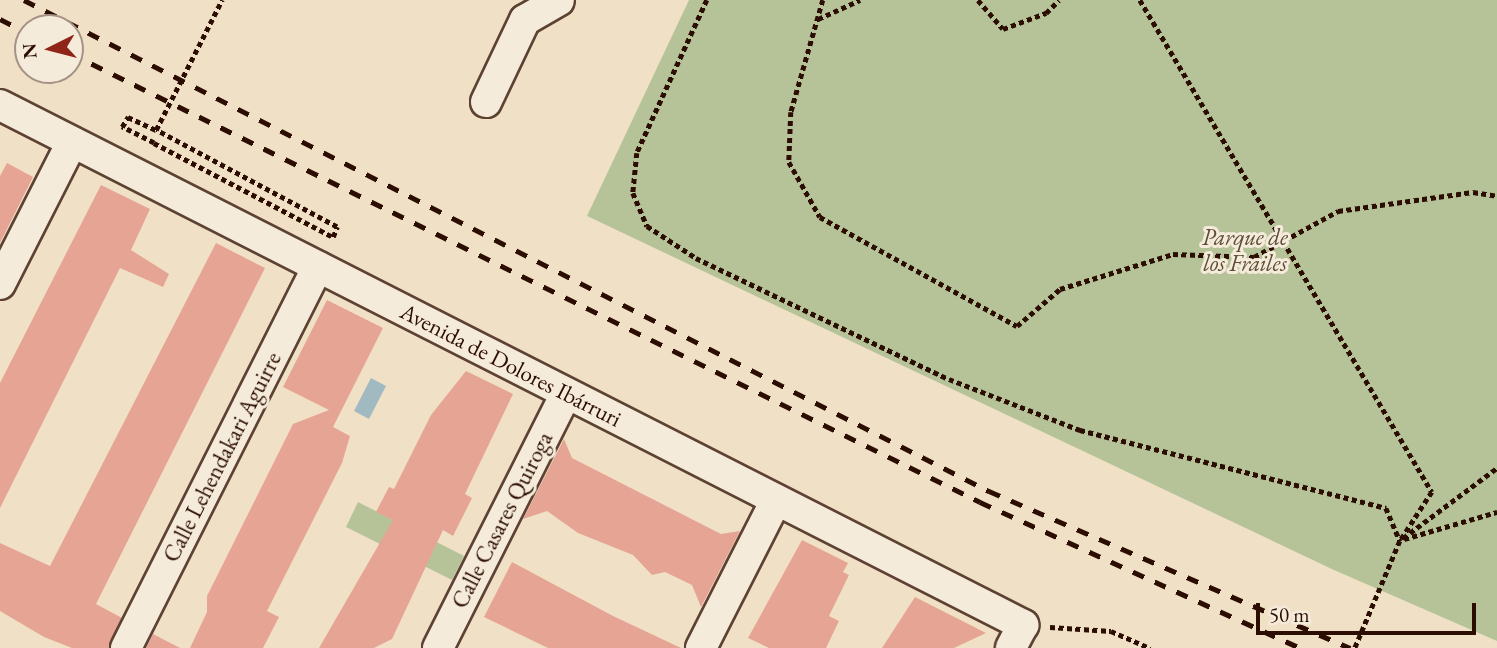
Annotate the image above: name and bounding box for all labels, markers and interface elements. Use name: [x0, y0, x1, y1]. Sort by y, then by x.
north arrow: [14, 14, 84, 84]
text: N: [16, 42, 43, 60]
park label: Parque de los Frailes: [1202, 223, 1288, 277]
street label: Avenida de Dolores Ibárruri: [396, 297, 626, 433]
street label: Calle Lehendakari Aguirre: [157, 347, 287, 567]
street label: Calle Casares Quiroga: [446, 427, 558, 613]
scale bar: [1259, 588, 1480, 632]
text: 50 m: [1269, 601, 1310, 628]

